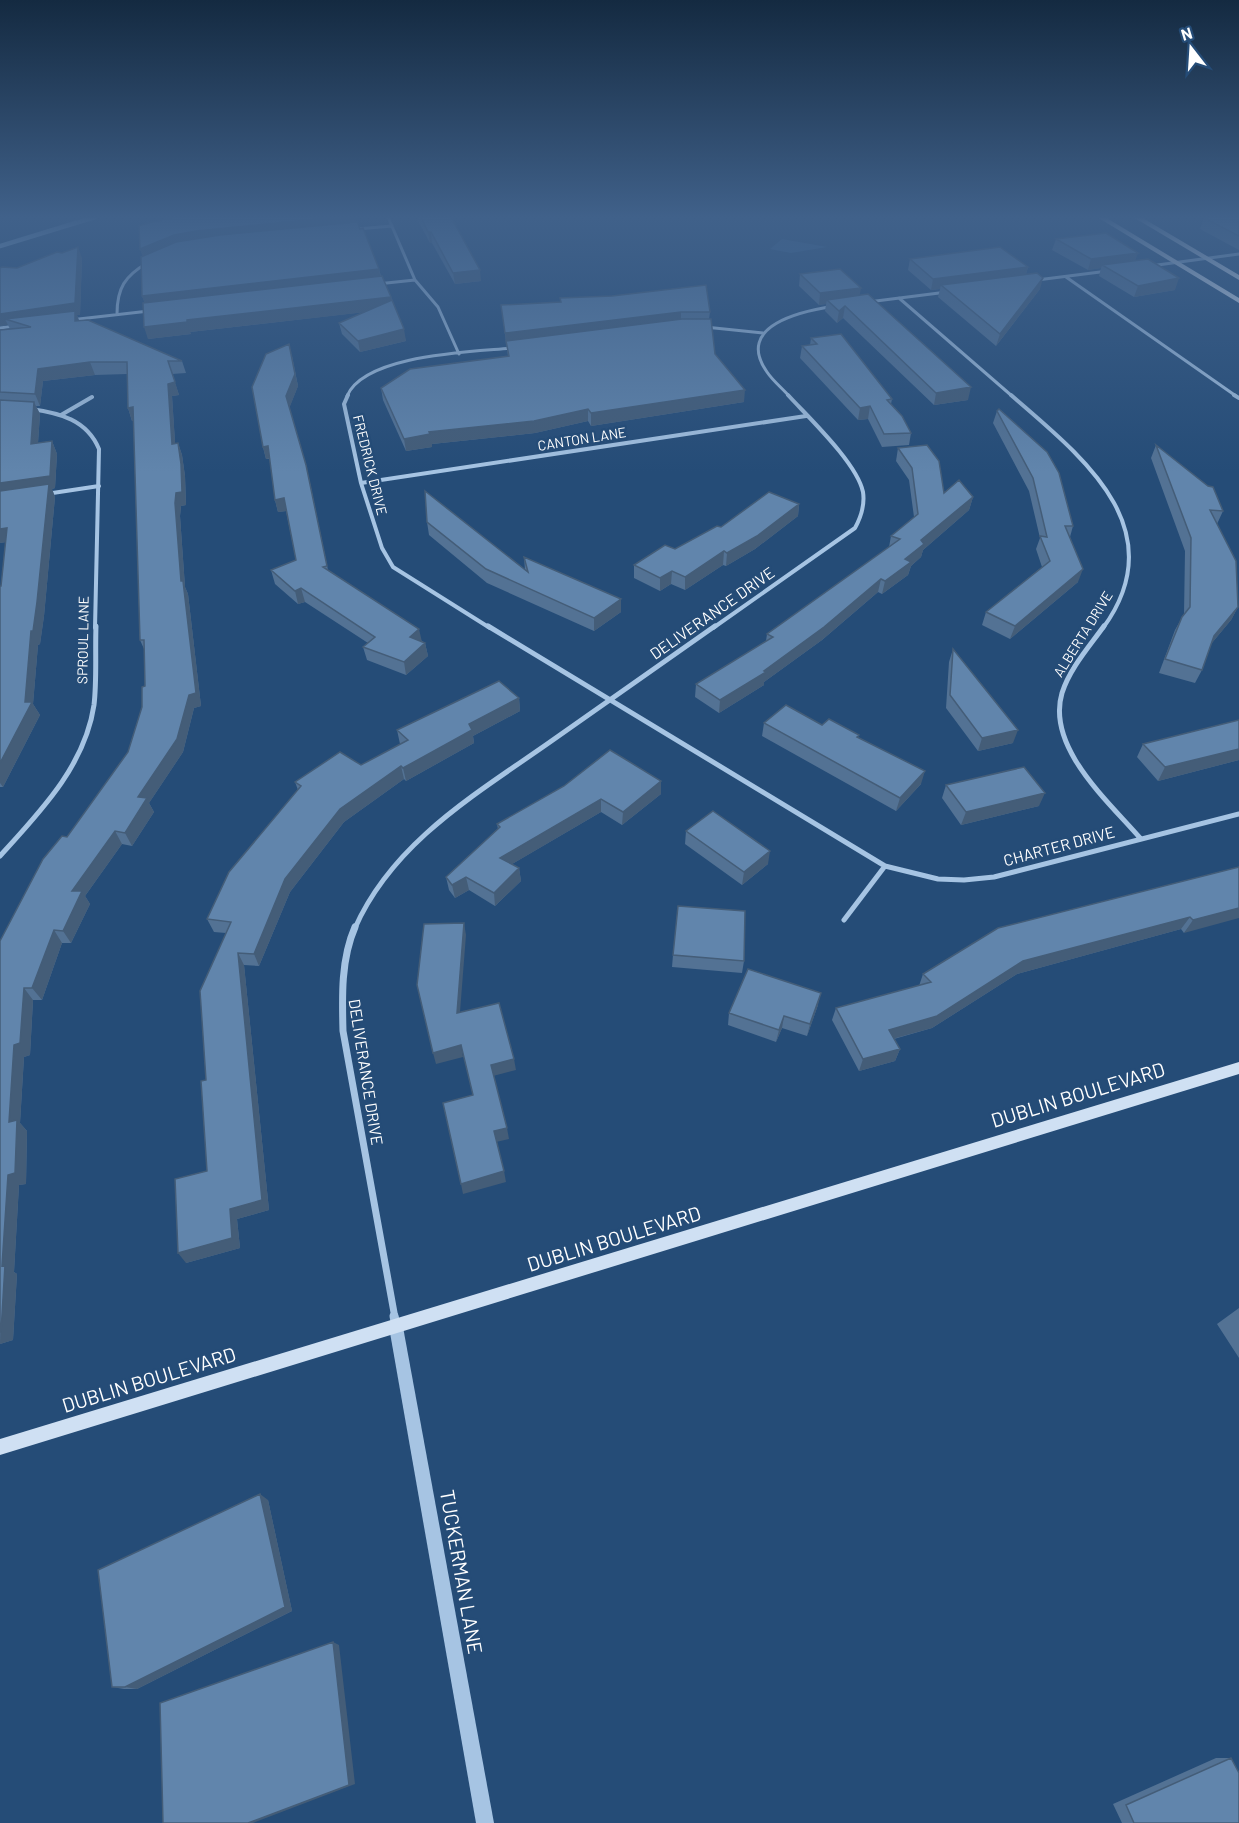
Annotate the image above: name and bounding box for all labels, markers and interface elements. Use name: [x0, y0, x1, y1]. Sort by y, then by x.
north arrow: [1161, 18, 1221, 78]
text: N: [1179, 23, 1194, 44]
street label: FREDRICK DRIVE: [350, 413, 391, 517]
street label: CANTON LANE: [536, 423, 627, 454]
street label: DELIVERANCE DRIVE: [646, 562, 778, 663]
street label: ALBERTA DRIVE: [1049, 588, 1116, 680]
street label: SPROUL LANE: [73, 596, 92, 684]
street label: CHARTER DRIVE: [1001, 822, 1117, 869]
street label: DELIVERANCE DRIVE: [346, 997, 387, 1146]
street label: DUBLIN BOULEVARD: [988, 1056, 1167, 1132]
street label: DUBLIN BOULEVARD: [524, 1200, 703, 1276]
street label: DUBLIN BOULEVARD: [59, 1341, 238, 1417]
street label: TUCKERMAN LANE: [436, 1488, 488, 1656]

